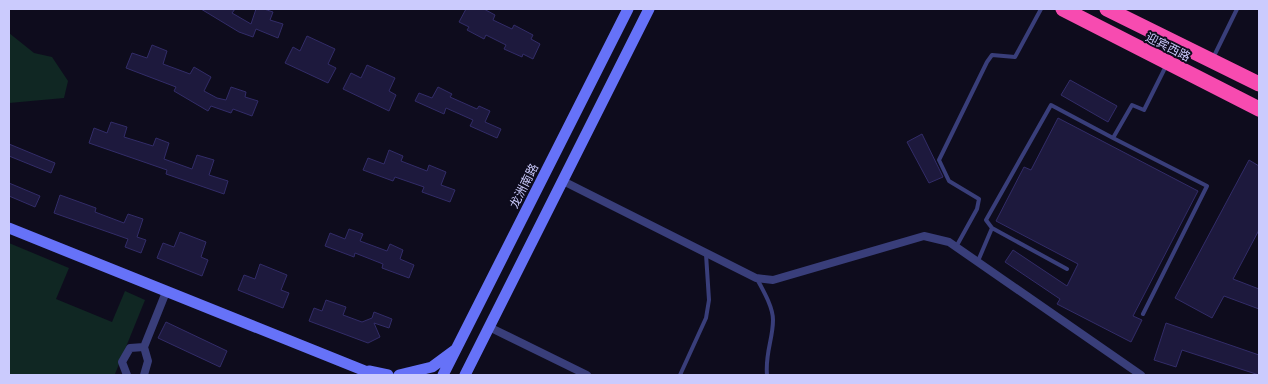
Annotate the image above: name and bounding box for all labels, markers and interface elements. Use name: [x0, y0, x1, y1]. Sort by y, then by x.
street label: 迎宾西路: [1143, 30, 1193, 64]
street label: 龙洲南路: [507, 161, 541, 211]

